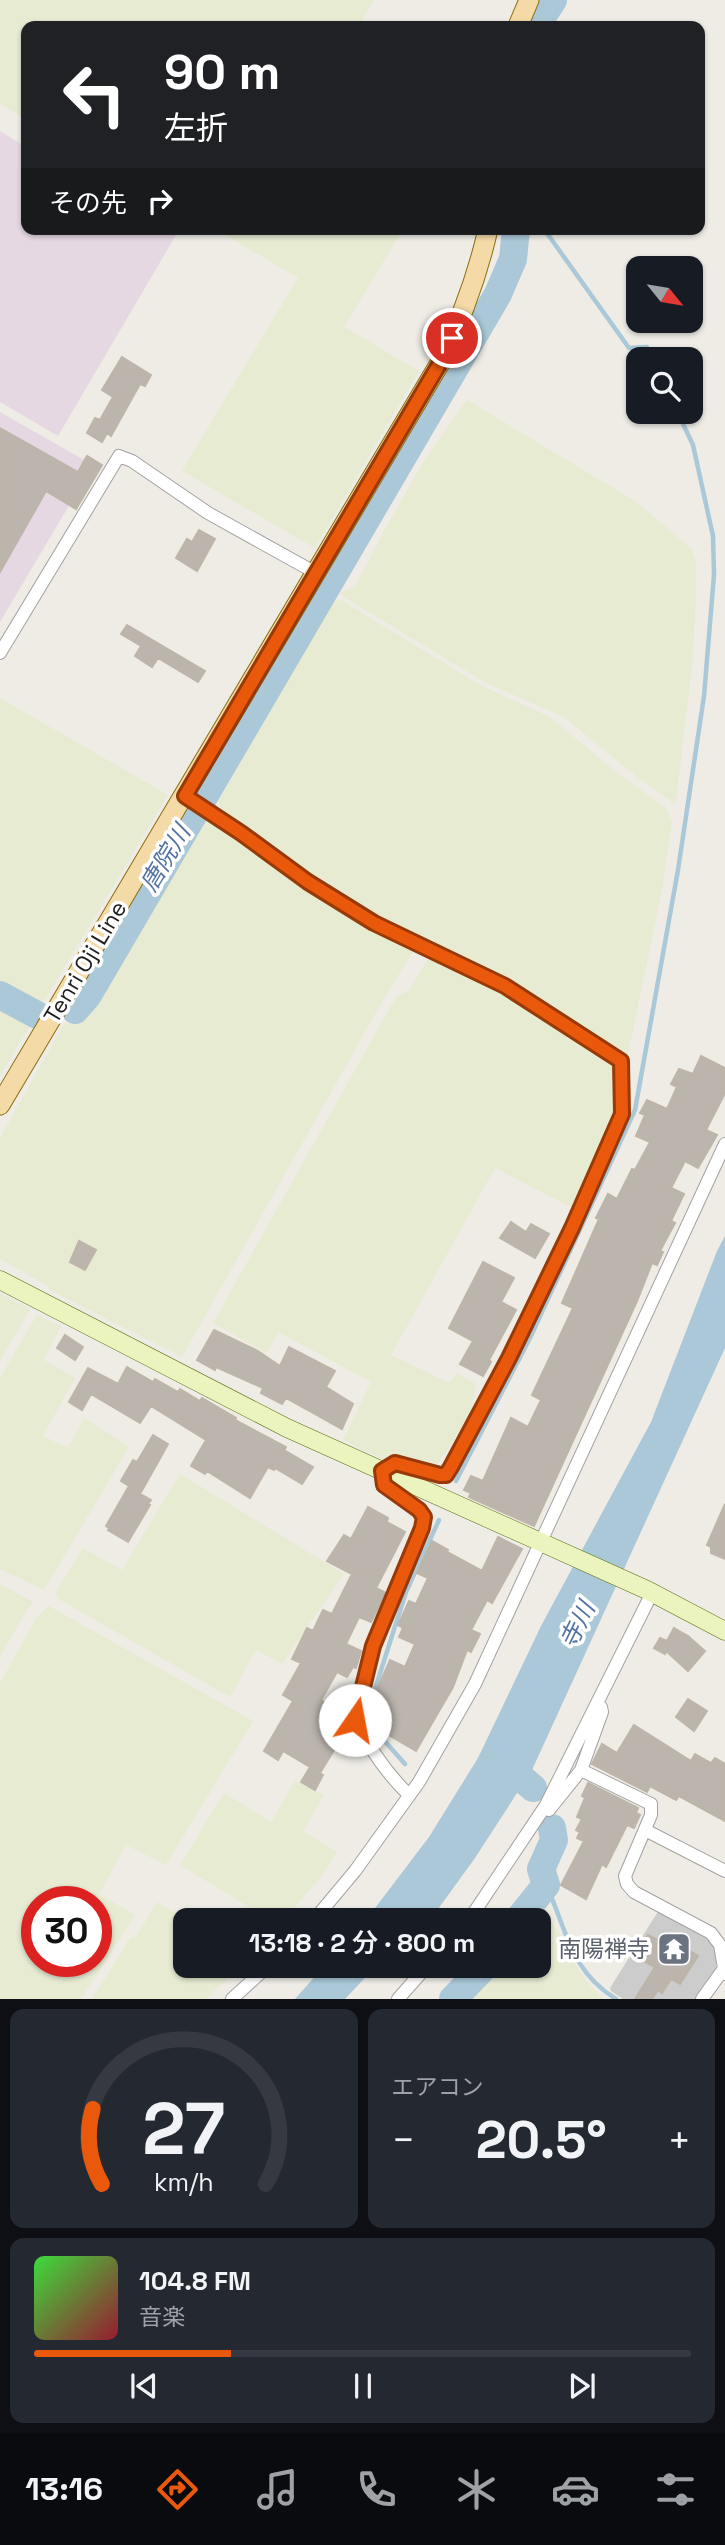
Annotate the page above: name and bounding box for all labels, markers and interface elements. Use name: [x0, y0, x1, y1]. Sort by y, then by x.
text: 90 m: [164, 41, 280, 103]
icon: left: [49, 49, 140, 140]
text: 左折: [164, 108, 228, 148]
icon: right: [141, 182, 179, 220]
text: その先: [49, 186, 127, 220]
north arrow: [626, 256, 704, 332]
map controls: [626, 256, 703, 424]
pin: [422, 308, 482, 368]
icon: arrive: [433, 319, 471, 357]
button: search: [626, 347, 703, 424]
water label: 唐院川: [133, 817, 198, 897]
street label: Tenri Oji Line: [37, 895, 133, 1029]
water label: 寺川: [553, 1594, 603, 1653]
position arrow: [318, 1683, 392, 1757]
speed limit sign: 30: [21, 1886, 112, 1977]
text: 13:18 · 2 分 · 800 m: [249, 1926, 475, 1960]
temple icon: 南陽禅寺: [655, 1930, 693, 1968]
place label: 南陽禅寺: [558, 1934, 650, 1964]
text: エアコン: [392, 2072, 484, 2102]
text: 27: [142, 2083, 225, 2176]
text: 20.5°: [476, 2107, 607, 2173]
text: −: [392, 2116, 415, 2164]
text: +: [667, 2116, 691, 2164]
text: km/h: [154, 2166, 214, 2198]
text: 104.8 FM: [139, 2264, 251, 2298]
text: 音楽: [139, 2302, 185, 2332]
icon: previous: [125, 2367, 163, 2405]
icon: pause: [344, 2367, 382, 2405]
icon: next: [563, 2367, 601, 2405]
icon: directions: [153, 2465, 202, 2514]
icon: music: [253, 2465, 302, 2514]
icon: phone: [352, 2465, 401, 2514]
icon: climate: [452, 2465, 501, 2514]
icon: car: [551, 2465, 600, 2514]
icon: filters: [651, 2465, 700, 2514]
text: 13:16: [25, 2469, 103, 2509]

